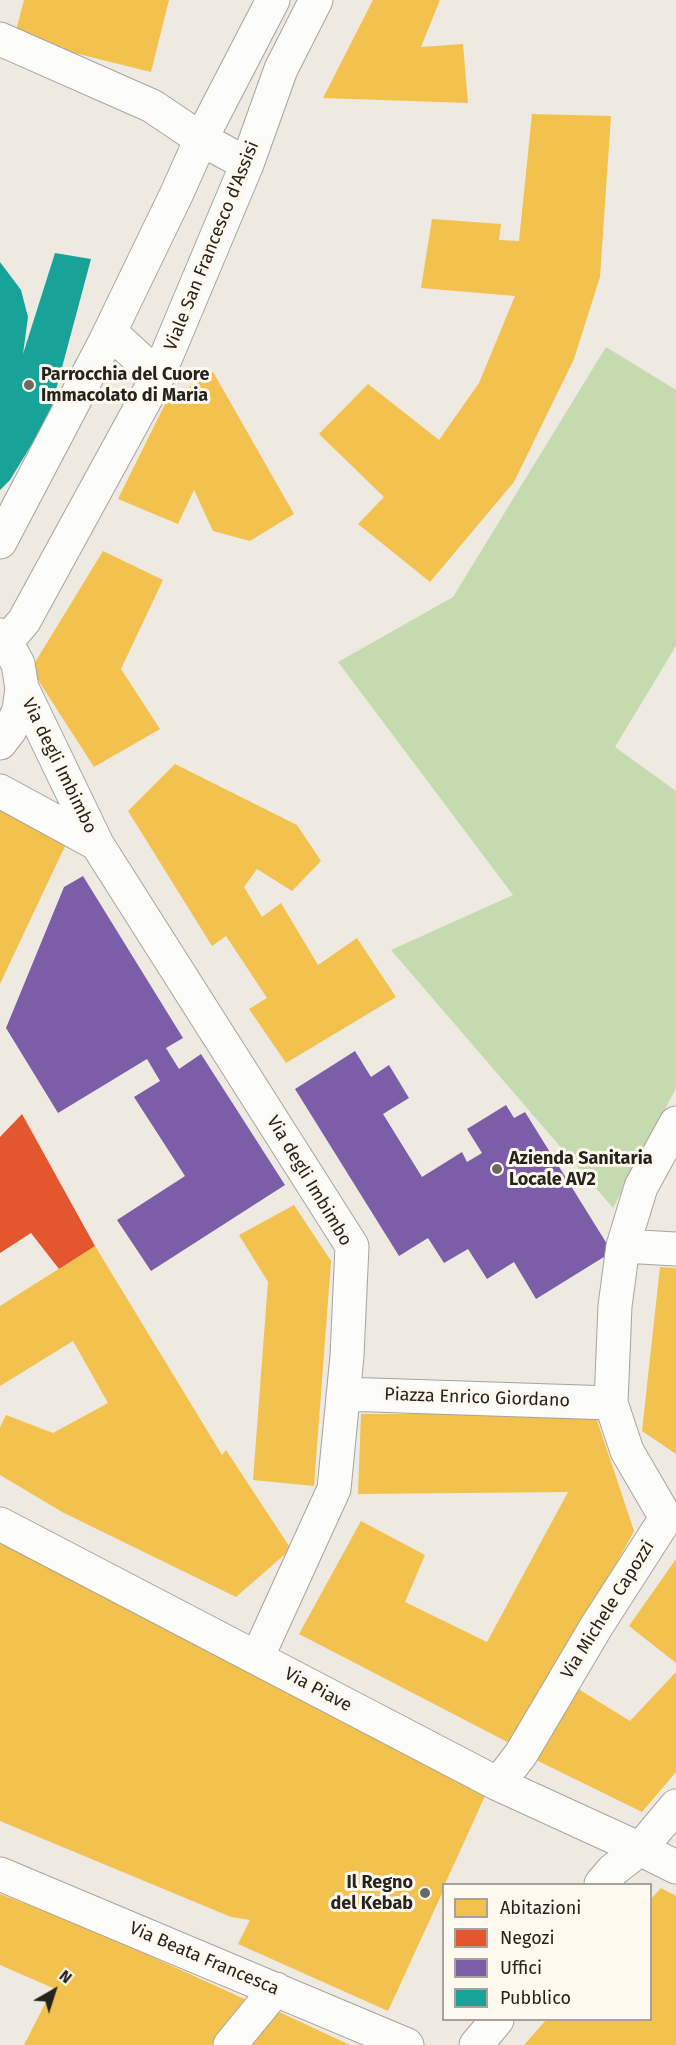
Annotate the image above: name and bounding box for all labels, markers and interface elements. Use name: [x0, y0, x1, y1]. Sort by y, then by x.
street label: Viale San Francesco d'Assisi: [160, 138, 264, 354]
place label: Parrocchia del Cuore Immacolato di Maria: [41, 364, 209, 406]
marker: Parrocchia del Cuore Immacolato di Maria: [22, 378, 36, 392]
street label: Via degli Imbimbo: [17, 695, 101, 837]
street label: Via degli Imbimbo: [262, 1112, 356, 1250]
place label: Azienda Sanitaria Locale AV2: [509, 1148, 653, 1190]
marker: Azienda Sanitaria Locale AV2: [490, 1162, 504, 1176]
street label: Piazza Enrico Giordano: [384, 1384, 570, 1412]
street label: Via Michele Capozzi: [557, 1537, 659, 1683]
street label: Via Piave: [281, 1663, 355, 1717]
place label: Il Regno del Kebab: [330, 1872, 413, 1914]
legend: [442, 1883, 652, 2021]
marker: Il Regno del Kebab: [418, 1886, 432, 1900]
text: Abitazioni: [500, 1897, 581, 1919]
street label: Via Beata Francesca: [126, 1918, 282, 2000]
text: Negozi: [500, 1927, 555, 1949]
text: Uffici: [500, 1957, 542, 1979]
north arrow: [24, 1961, 84, 2021]
text: N: [56, 1966, 76, 1987]
text: Pubblico: [500, 1987, 571, 2009]

